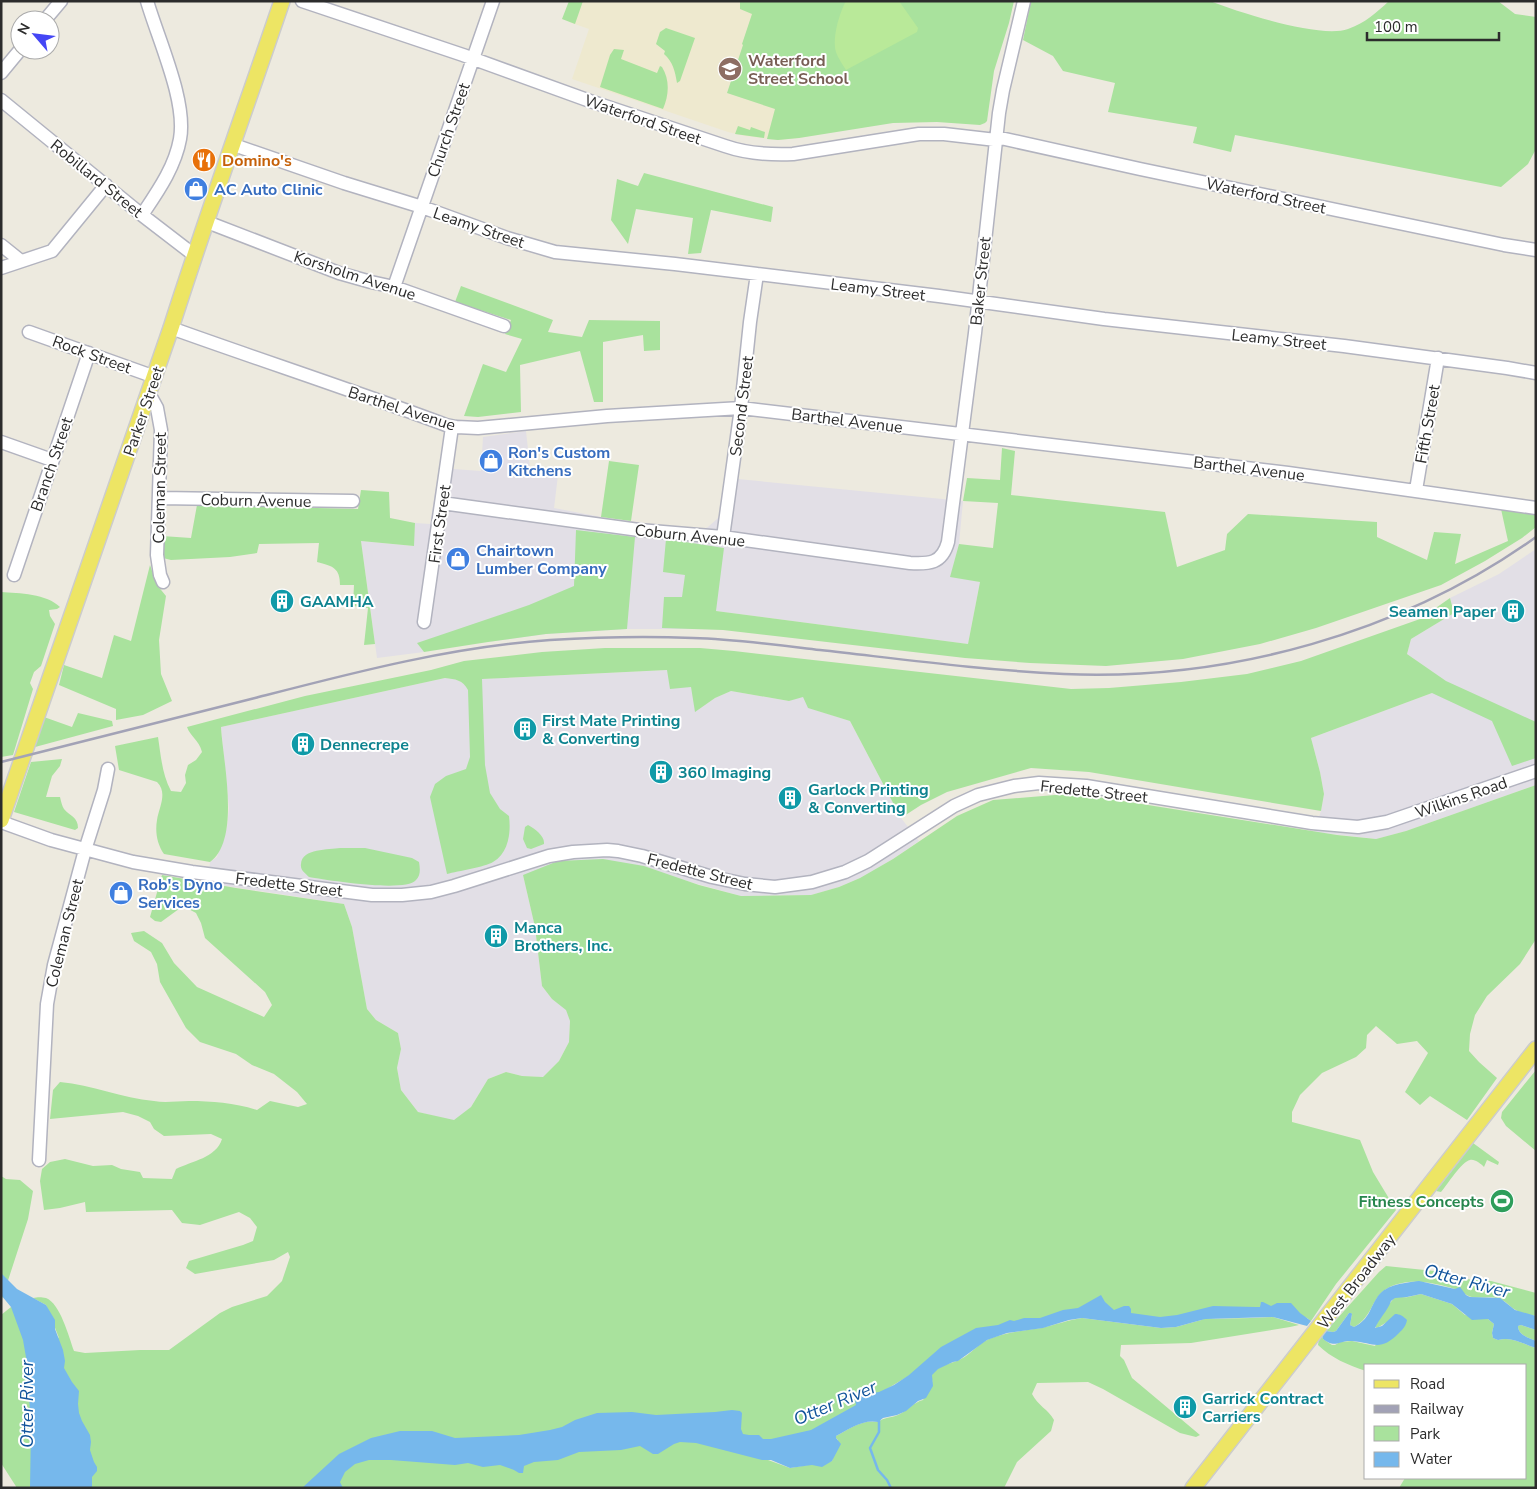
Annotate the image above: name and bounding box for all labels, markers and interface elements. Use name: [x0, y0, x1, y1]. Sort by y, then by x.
north arrow: [10, 10, 60, 60]
scale bar: [1367, 10, 1500, 42]
text: 100 m: [1374, 17, 1418, 37]
text: N: [13, 20, 35, 38]
place label: Waterford Street School: [748, 50, 849, 90]
school or university icon: Waterford Street School: [717, 56, 743, 82]
street label: Church Street: [422, 80, 476, 181]
street label: Waterford Street: [581, 90, 704, 150]
street label: Robillard Street: [45, 135, 148, 223]
restaurant icon: Domino's: [191, 147, 217, 173]
place label: Domino's: [222, 150, 292, 172]
street label: Waterford Street: [1204, 173, 1328, 220]
shop icon: AC Auto Clinic: [183, 176, 209, 202]
place label: AC Auto Clinic: [214, 179, 323, 201]
street label: Leamy Street: [430, 202, 528, 254]
street label: Baker Street: [965, 235, 997, 327]
street label: Korsholm Avenue: [291, 246, 419, 306]
street label: Leamy Street: [829, 273, 927, 307]
street label: Leamy Street: [1230, 324, 1328, 356]
street label: Rock Street: [49, 330, 135, 380]
street label: Second Street: [725, 354, 759, 457]
street label: Parker Street: [118, 363, 170, 459]
street label: Barthel Avenue: [345, 381, 458, 437]
street label: Fifth Street: [1410, 383, 1446, 465]
street label: Barthel Avenue: [790, 403, 904, 439]
street label: Branch Street: [26, 414, 78, 514]
street label: Coleman Street: [148, 432, 172, 544]
place label: Ron's Custom Kitchens: [508, 442, 610, 482]
shop icon: Ron's Custom Kitchens: [478, 448, 504, 474]
street label: Barthel Avenue: [1192, 451, 1306, 487]
street label: First Street: [424, 483, 456, 565]
street label: Coburn Avenue: [200, 489, 312, 513]
street label: Coburn Avenue: [634, 519, 746, 553]
place label: Chairtown Lumber Company: [476, 540, 607, 580]
shop icon: Chairtown Lumber Company: [445, 546, 471, 572]
building icon: GAAMHA: [269, 588, 295, 614]
place label: GAAMHA: [300, 591, 374, 613]
building icon: Seamen Paper: [1500, 598, 1526, 624]
place label: Seamen Paper: [1389, 601, 1497, 623]
place label: First Mate Printing & Converting: [542, 710, 680, 750]
building icon: First Mate Printing & Converting: [512, 716, 538, 742]
building icon: Dennecrepe: [290, 731, 316, 757]
place label: Dennecrepe: [320, 734, 409, 756]
building icon: 360 Imaging: [648, 759, 674, 785]
place label: 360 Imaging: [678, 762, 771, 784]
street label: Wilkins Road: [1412, 772, 1510, 824]
street label: Fredette Street: [1039, 775, 1149, 809]
place label: Garlock Printing & Converting: [808, 779, 929, 819]
building icon: Garlock Printing & Converting: [777, 785, 803, 811]
street label: Fredette Street: [645, 848, 755, 896]
street label: Fredette Street: [234, 868, 344, 903]
place label: Rob's Dyno Services: [138, 874, 223, 914]
street label: Coleman Street: [41, 876, 89, 990]
shop icon: Rob's Dyno Services: [108, 880, 134, 906]
place label: Manca Brothers, Inc.: [514, 917, 612, 957]
building icon: Manca Brothers, Inc.: [483, 923, 509, 949]
sports icon: Fitness Concepts: [1489, 1188, 1515, 1214]
place label: Fitness Concepts: [1358, 1191, 1484, 1213]
street label: West Broadway: [1313, 1229, 1402, 1334]
water label: Otter River: [1421, 1258, 1513, 1304]
water label: Otter River: [15, 1359, 39, 1448]
legend: [1364, 1364, 1527, 1479]
text: Road: [1410, 1374, 1445, 1394]
water label: Otter River: [790, 1375, 881, 1431]
place label: Garrick Contract Carriers: [1202, 1388, 1324, 1428]
building icon: Garrick Contract Carriers: [1172, 1394, 1198, 1420]
text: Railway: [1410, 1399, 1464, 1419]
text: Park: [1410, 1424, 1440, 1444]
text: Water: [1410, 1449, 1453, 1469]

